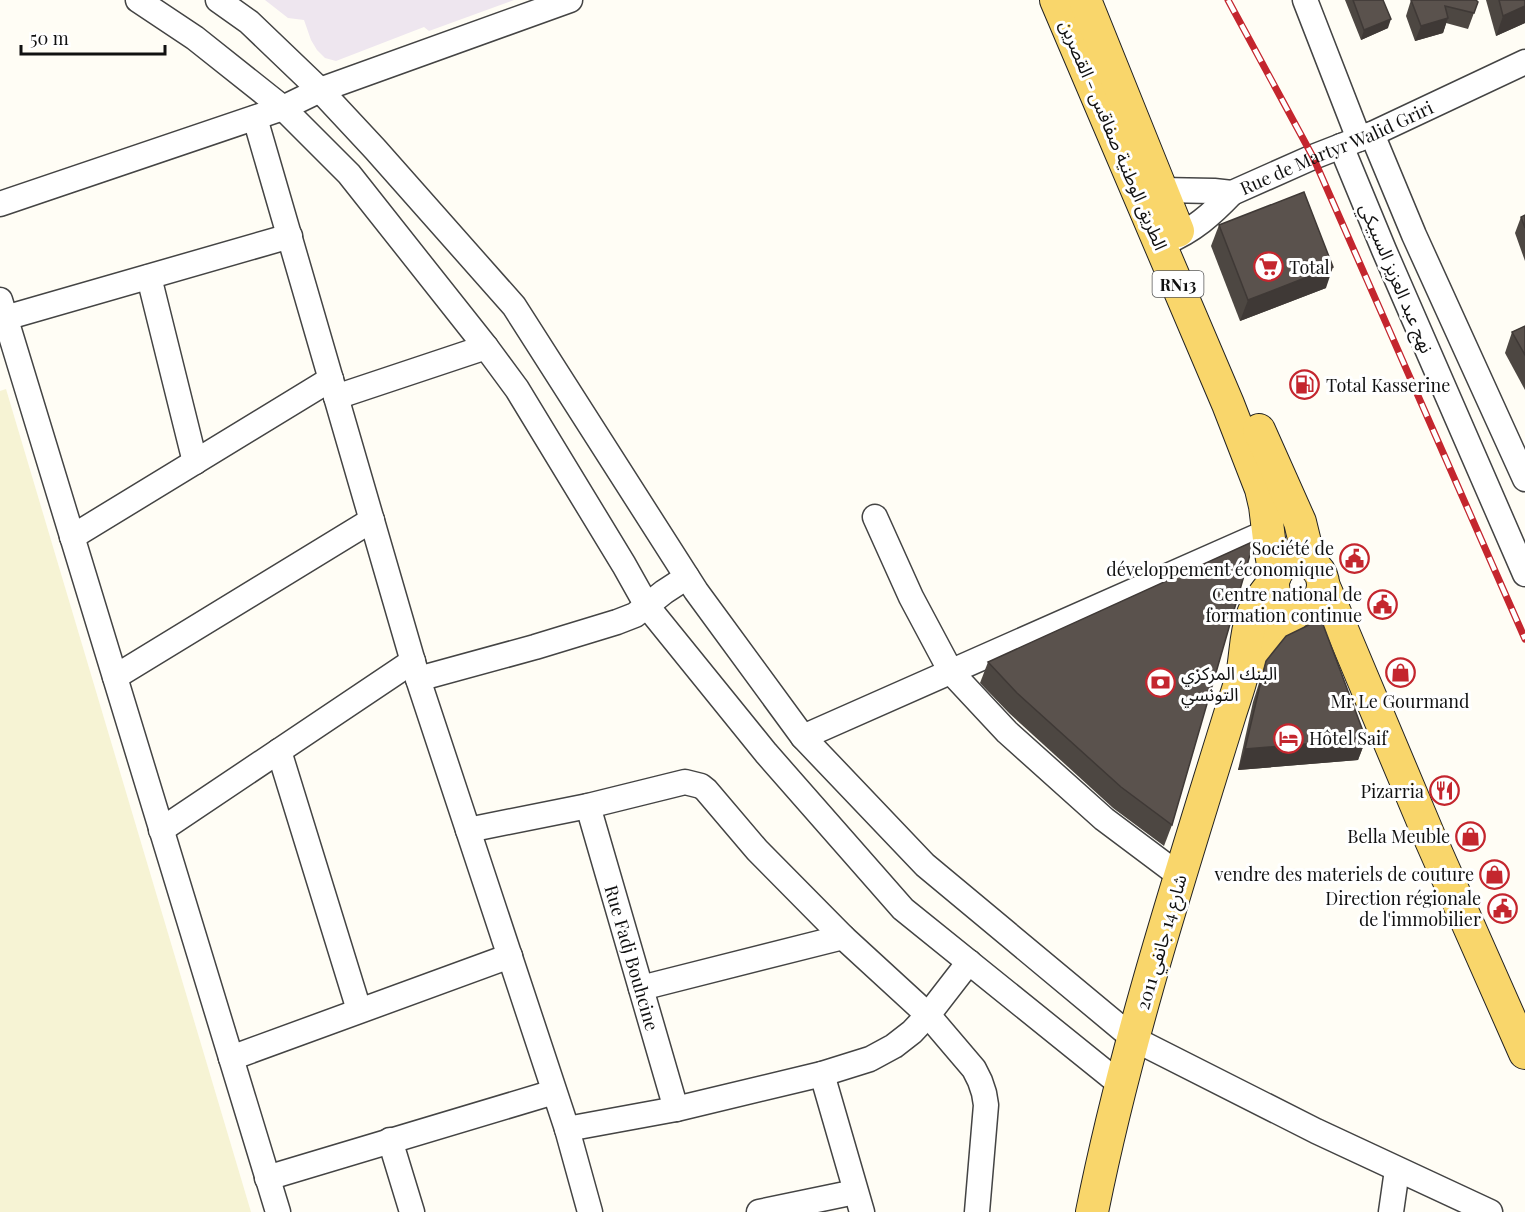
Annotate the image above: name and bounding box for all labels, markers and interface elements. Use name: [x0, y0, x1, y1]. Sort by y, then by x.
street label: الطريق الوطنية صفاقس - القصرين: [1055, 16, 1173, 254]
scale bar: [21, 18, 165, 56]
text: 50 m: [30, 26, 69, 50]
street label: Rue de Martyr Walid Griri: [1236, 95, 1437, 200]
street label: نهج عبد العزيز السبيكي: [1353, 199, 1439, 358]
supermarket icon: Total: [1252, 251, 1284, 283]
place label: Total: [1289, 255, 1330, 279]
road number: RN13: [1152, 271, 1204, 297]
fuel station icon: Total Kasserine: [1289, 369, 1321, 401]
place label: Total Kasserine: [1326, 373, 1450, 397]
place label: Société de développement économique: [1106, 536, 1334, 581]
public building icon: Société de développement économique: [1339, 542, 1371, 574]
place label: Centre national de formation continue: [1205, 582, 1362, 627]
public building icon: Centre national de formation continue: [1367, 588, 1399, 620]
shop icon: Mr Le Gourmand: [1384, 656, 1416, 688]
place label: البنك المركزي التونسي: [1181, 661, 1277, 708]
bank icon: البنك المركزي التونسي: [1144, 667, 1176, 699]
place label: Mr Le Gourmand: [1330, 689, 1470, 713]
hotel icon: Hôtel Saif: [1272, 722, 1304, 754]
place label: Hôtel Saif: [1309, 726, 1389, 750]
restaurant icon: Pizarria: [1429, 775, 1461, 807]
place label: Pizarria: [1360, 779, 1424, 803]
shop icon: Bella Meuble: [1455, 820, 1487, 852]
place label: Bella Meuble: [1347, 824, 1450, 848]
shop icon: vendre des materiels de couture: [1479, 858, 1511, 890]
place label: vendre des materiels de couture: [1214, 862, 1474, 886]
street label: شارع 14 جانفي 2011: [1130, 872, 1195, 1013]
street label: Rue Fadj Bouhcine: [600, 882, 665, 1033]
place label: Direction régionale de l'immobilier: [1325, 886, 1481, 931]
public building icon: Direction régionale de l'immobilier: [1486, 892, 1518, 924]

